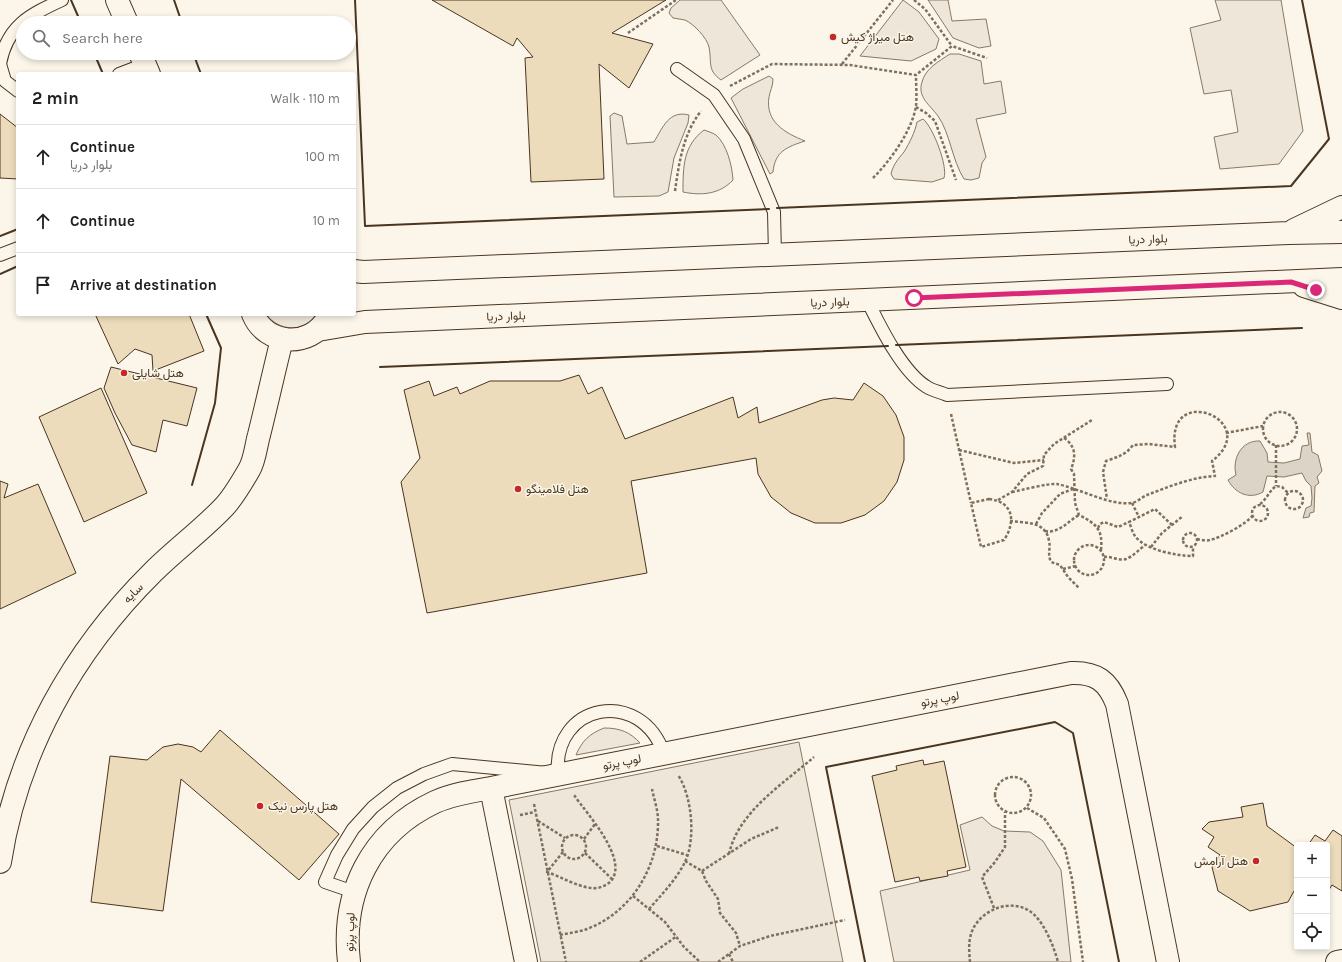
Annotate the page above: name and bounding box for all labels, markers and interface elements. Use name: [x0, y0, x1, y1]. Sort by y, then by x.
search box: [16, 16, 356, 60]
icon: search: [30, 27, 52, 49]
text: Search here: [62, 29, 143, 47]
place label: هتل میراژ کیش: [841, 30, 914, 45]
marker: هتل میراژ کیش: [828, 32, 838, 42]
text: 2 min: [32, 88, 79, 108]
text: Walk · 110 m: [271, 91, 340, 106]
text: Continue: [70, 138, 135, 156]
icon: ahead: [32, 146, 54, 168]
text: 100 m: [305, 149, 340, 164]
text: بلوار دریا: [70, 157, 112, 172]
icon: ahead: [32, 210, 54, 232]
text: Continue: [70, 212, 135, 230]
text: 10 m: [313, 213, 340, 228]
street label: بلوار دریا: [1128, 231, 1168, 248]
icon: arrive: [32, 274, 54, 296]
text: Arrive at destination: [70, 276, 217, 294]
route end: [1307, 281, 1325, 299]
route start: [905, 289, 923, 307]
street label: بلوار دریا: [810, 294, 850, 311]
street label: بلوار دریا: [486, 308, 526, 325]
place label: هتل شایلی: [132, 366, 184, 381]
marker: هتل شایلی: [119, 368, 129, 378]
place label: هتل فلامینگو: [526, 482, 589, 497]
marker: هتل فلامینگو: [513, 484, 523, 494]
street label: سایه: [120, 580, 146, 606]
street label: لوپ پرتو: [919, 688, 961, 711]
street label: لوپ پرتو: [601, 751, 643, 774]
place label: هتل پارس نیک: [268, 799, 338, 814]
marker: هتل پارس نیک: [255, 801, 265, 811]
map controls: [1294, 842, 1330, 950]
button: +: [1294, 842, 1330, 878]
place label: هتل آرامش: [1194, 854, 1248, 869]
marker: هتل آرامش: [1251, 856, 1261, 866]
button: −: [1294, 878, 1330, 914]
street label: لوپ پرتو: [342, 912, 359, 952]
button: locate: [1294, 914, 1330, 950]

